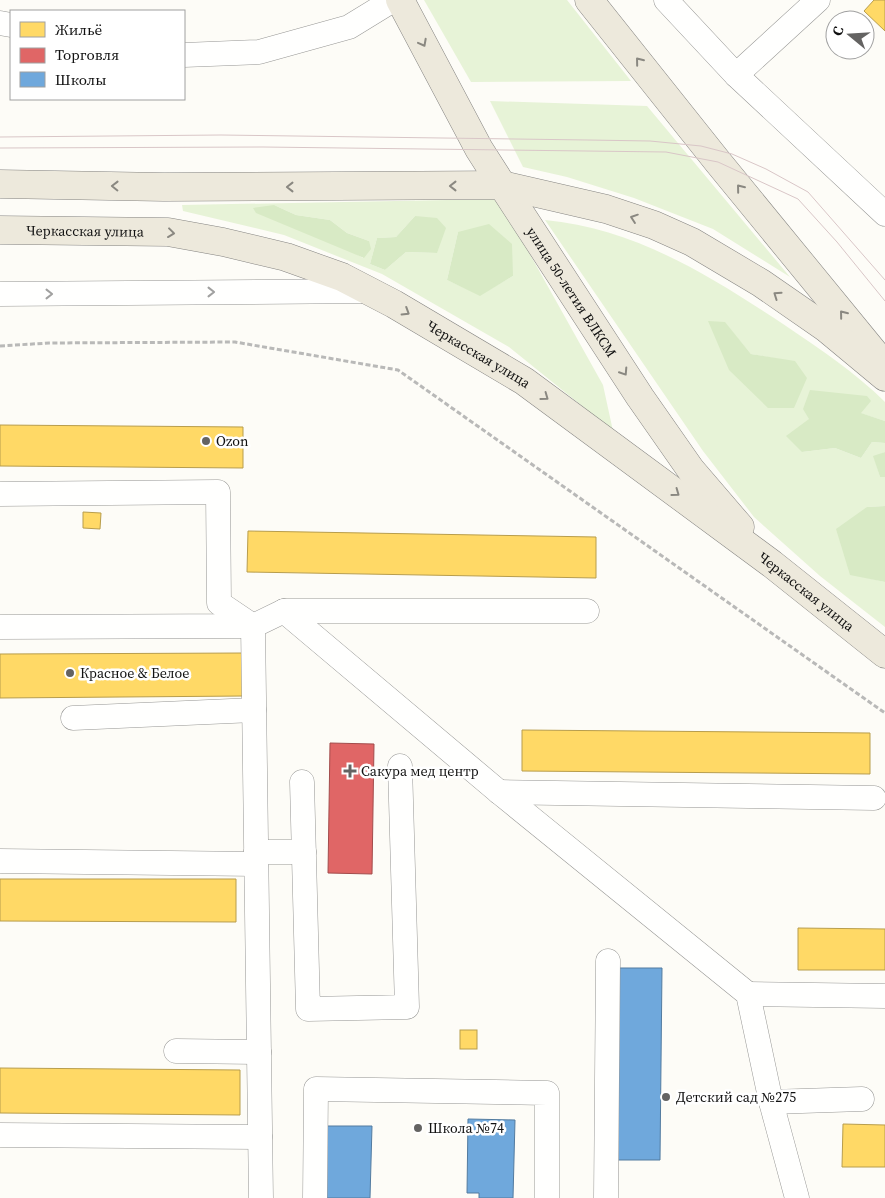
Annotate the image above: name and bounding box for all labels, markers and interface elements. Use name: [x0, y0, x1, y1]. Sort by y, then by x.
legend: [10, 10, 185, 100]
north arrow: [825, 10, 875, 60]
text: Жильё: [55, 19, 103, 40]
text: С: [827, 23, 849, 38]
one-way arrow: [417, 38, 427, 47]
text: Торговля: [55, 44, 119, 65]
one-way arrow: [636, 58, 644, 67]
text: Школы: [55, 69, 106, 90]
one-way arrow: [111, 181, 118, 191]
one-way arrow: [449, 181, 456, 191]
one-way arrow: [286, 182, 294, 192]
one-way arrow: [737, 185, 746, 194]
one-way arrow: [630, 214, 639, 224]
street label: Черкасская улица: [26, 220, 145, 242]
street label: улица 50-летия ВЛКСМ: [522, 223, 621, 361]
one-way arrow: [167, 227, 175, 238]
one-way arrow: [208, 287, 215, 297]
one-way arrow: [45, 288, 53, 299]
one-way arrow: [773, 292, 783, 301]
one-way arrow: [401, 305, 410, 315]
one-way arrow: [840, 311, 849, 320]
street label: Черкасская улица: [423, 315, 536, 393]
one-way arrow: [618, 367, 627, 376]
one-way arrow: [539, 391, 548, 399]
place label: Ozon: [216, 431, 249, 451]
marker: Ozon: [200, 435, 212, 447]
one-way arrow: [670, 487, 680, 496]
street label: Черкасская улица: [754, 547, 859, 636]
place label: Красное & Белое: [80, 663, 189, 683]
marker: Красное & Белое: [64, 667, 76, 679]
place label: Сакура мед центр: [361, 761, 479, 781]
marker: Сакура мед центр: [343, 764, 357, 778]
place label: Детский сад №275: [676, 1087, 796, 1107]
marker: Детский сад №275: [660, 1091, 672, 1103]
place label: Школа №74: [428, 1118, 504, 1138]
marker: Школа №74: [412, 1122, 424, 1134]

